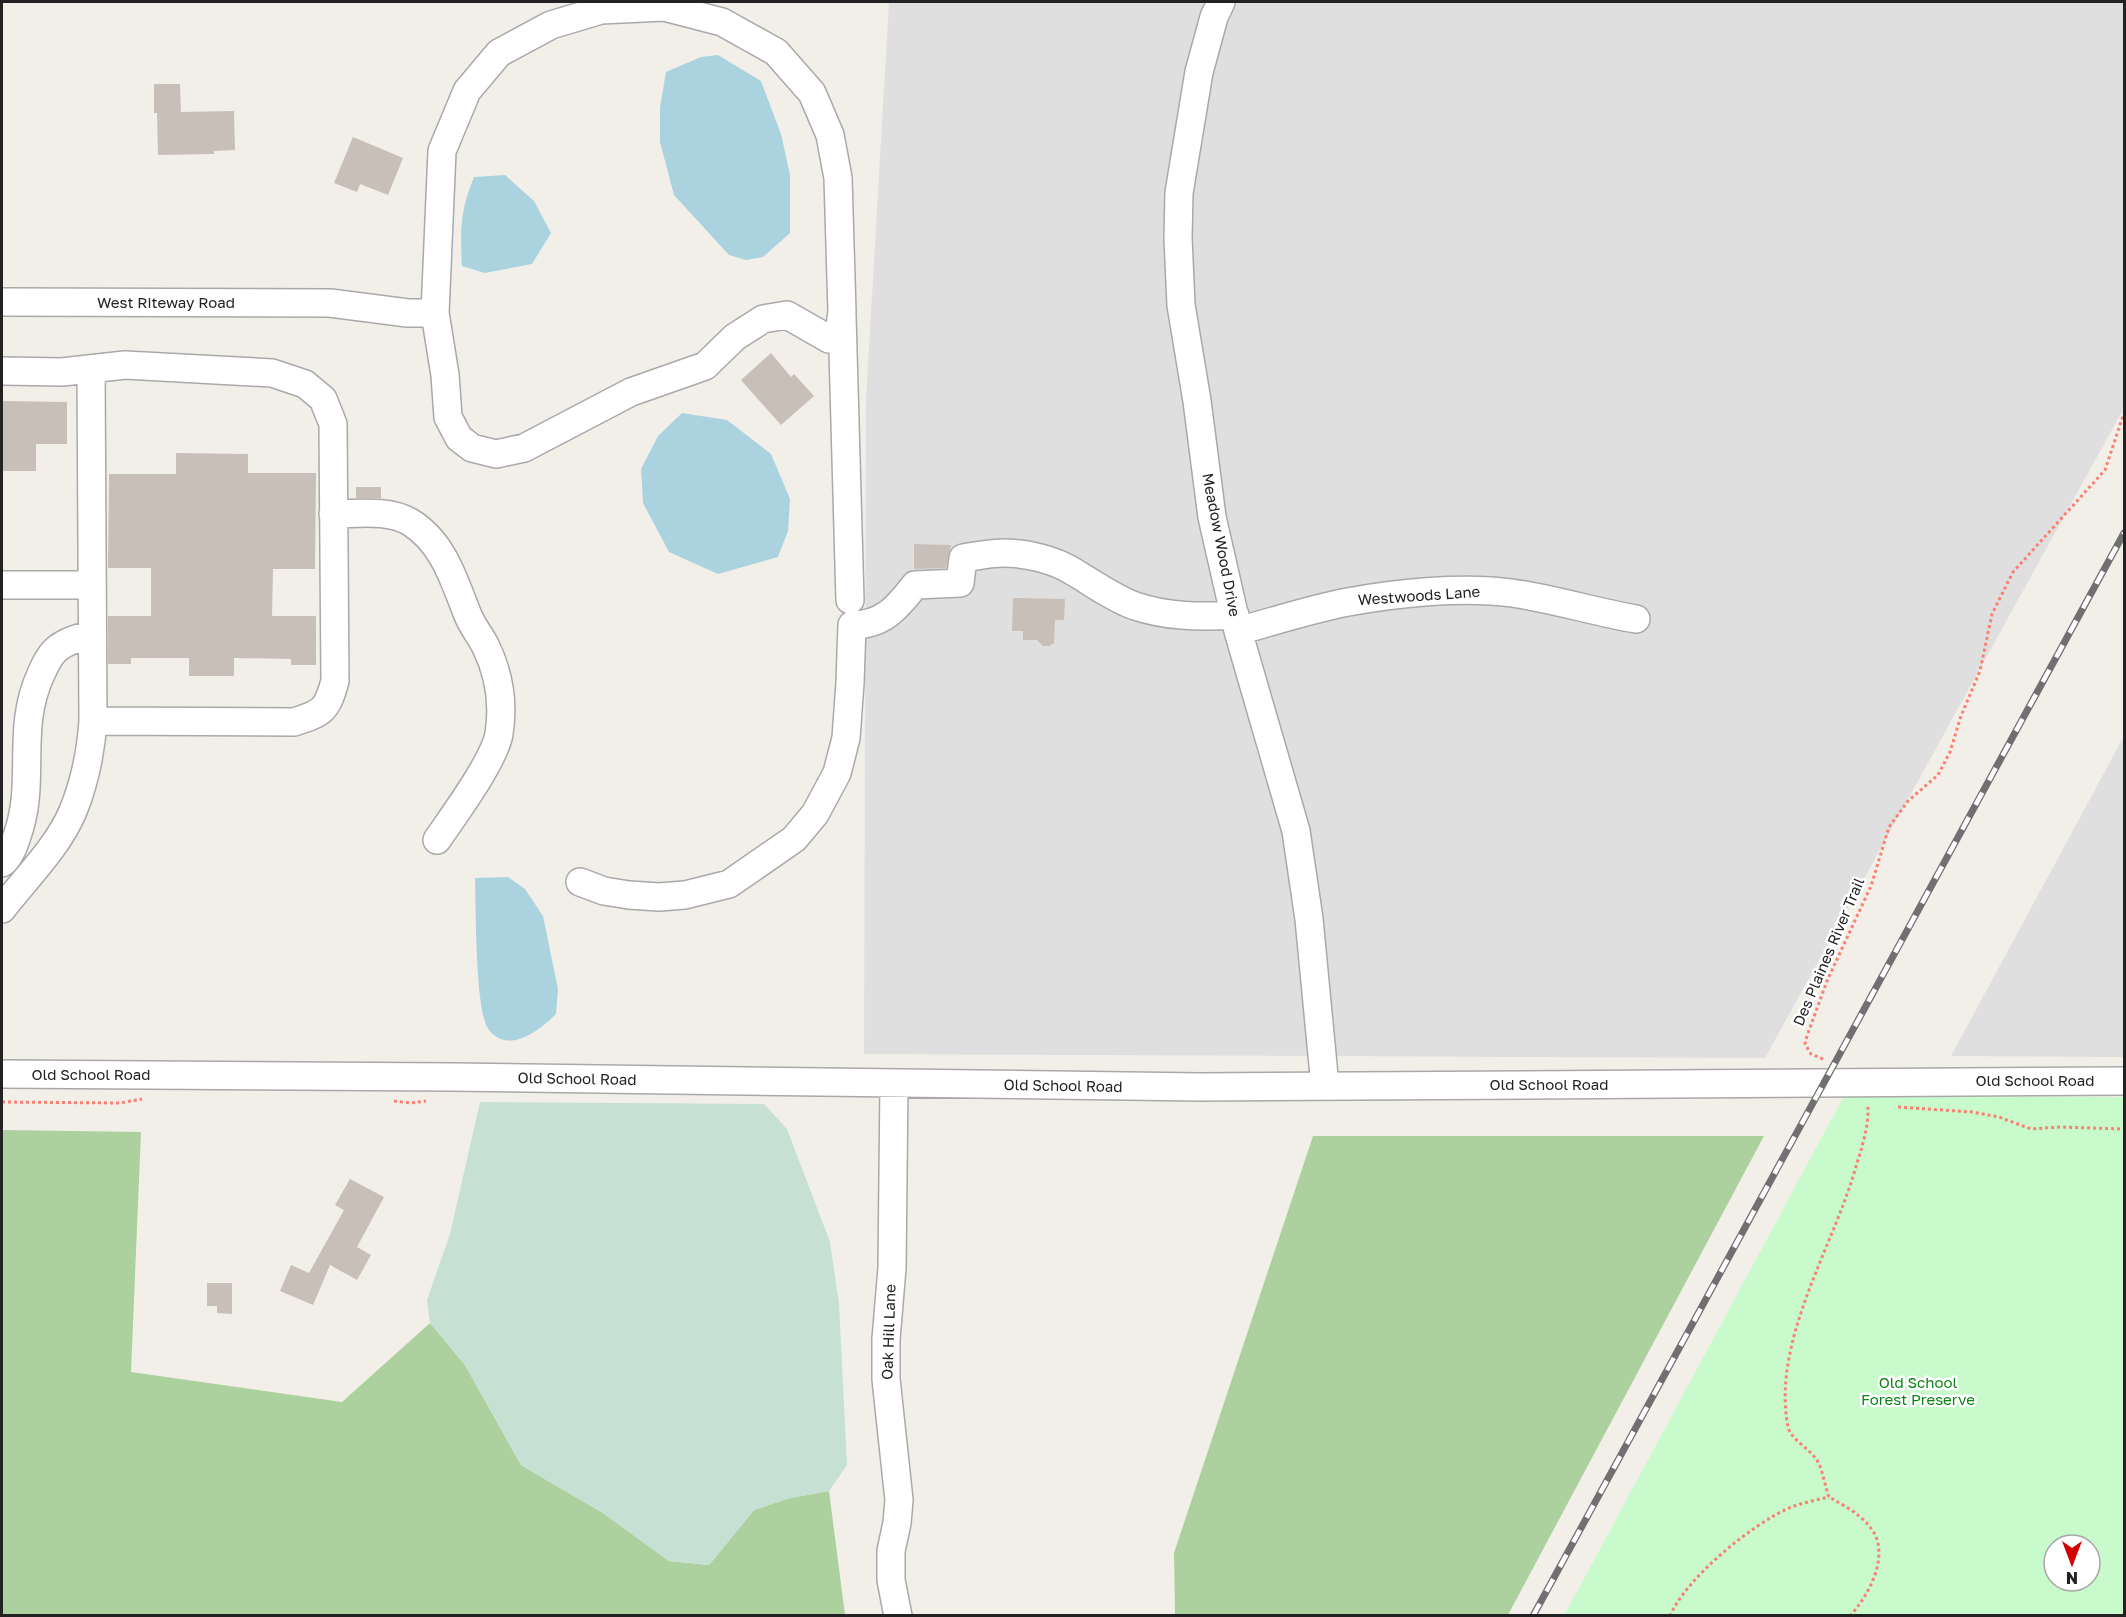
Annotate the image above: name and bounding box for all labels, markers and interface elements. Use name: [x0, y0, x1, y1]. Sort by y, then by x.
street label: West Riteway Road: [97, 293, 235, 311]
street label: Meadow Wood Drive: [1199, 471, 1245, 618]
street label: Westwoods Lane: [1357, 582, 1481, 608]
street label: Des Plaines River Trail: [1789, 875, 1868, 1028]
street label: Old School Road: [31, 1065, 151, 1083]
street label: Old School Road: [517, 1068, 637, 1088]
street label: Old School Road: [1975, 1071, 2095, 1089]
street label: Old School Road: [1003, 1075, 1123, 1095]
street label: Old School Road: [1489, 1075, 1609, 1093]
street label: Oak Hill Lane: [877, 1284, 899, 1380]
park label: Old School Forest Preserve: [1861, 1373, 1975, 1408]
north arrow: [2042, 1533, 2102, 1593]
text: N: [2066, 1568, 2078, 1588]

